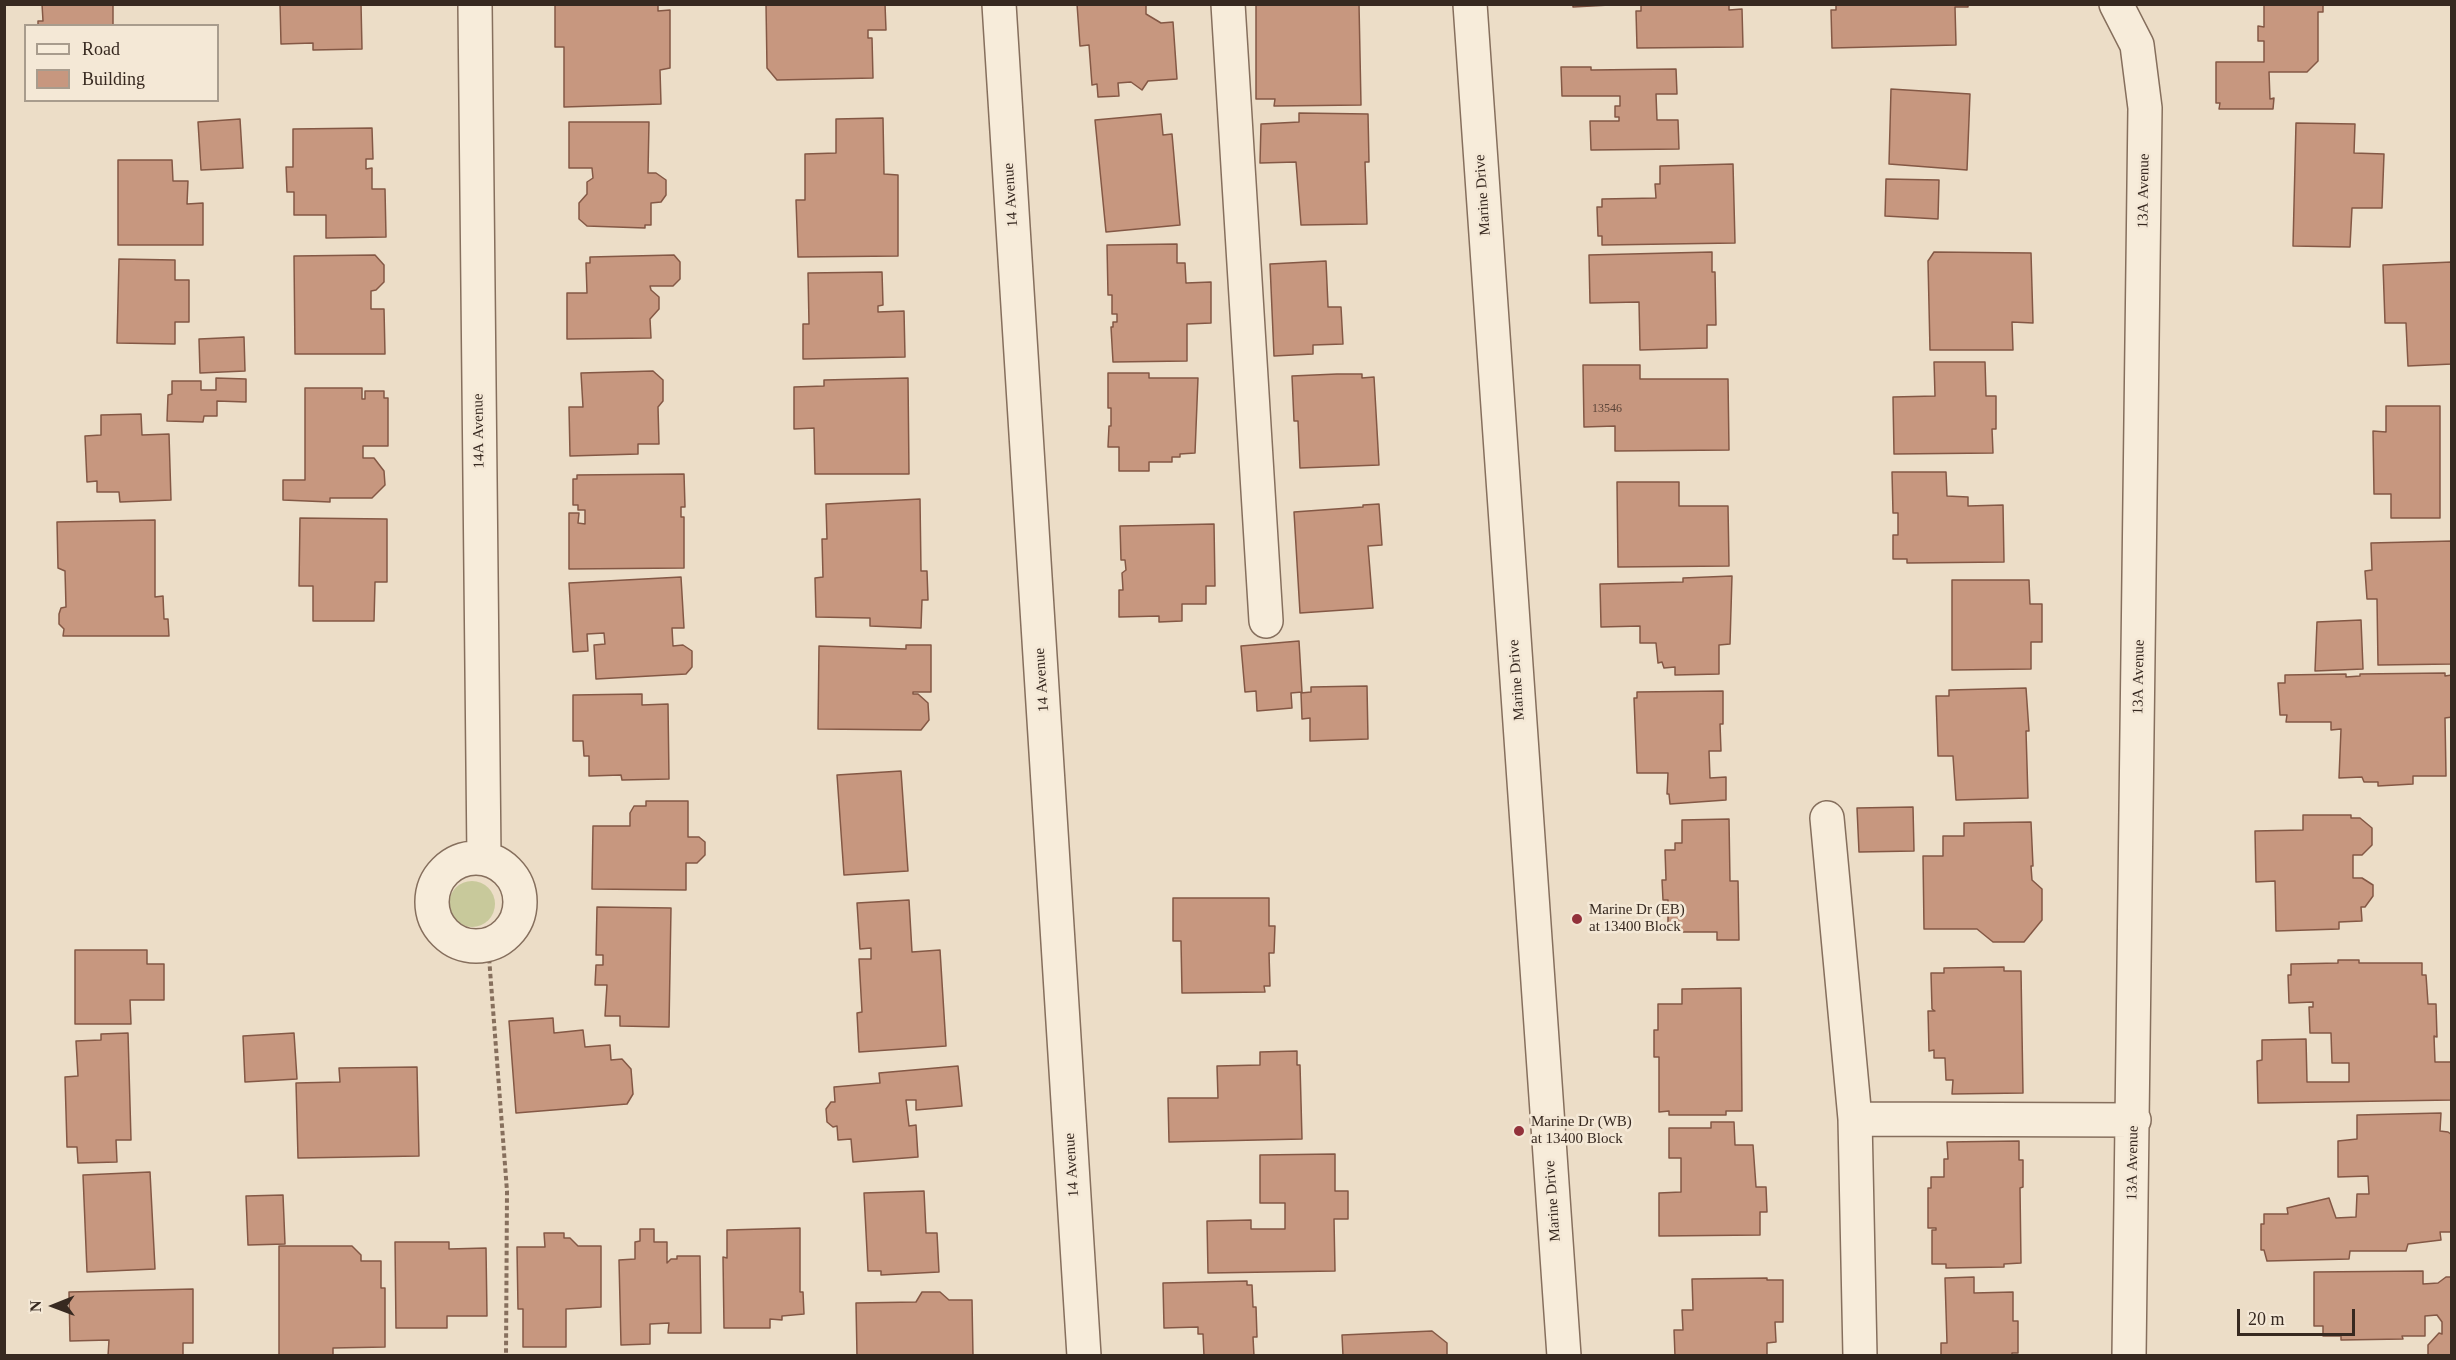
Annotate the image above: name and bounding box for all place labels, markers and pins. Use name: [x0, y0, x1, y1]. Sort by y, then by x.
place label: Marine Dr (EB) at 13400 Block: [1589, 901, 1685, 936]
marker: Marine Dr (EB) at 13400 Block: [1570, 912, 1584, 926]
place label: Marine Dr (WB) at 13400 Block: [1531, 1113, 1632, 1148]
marker: Marine Dr (WB) at 13400 Block: [1512, 1124, 1526, 1138]

